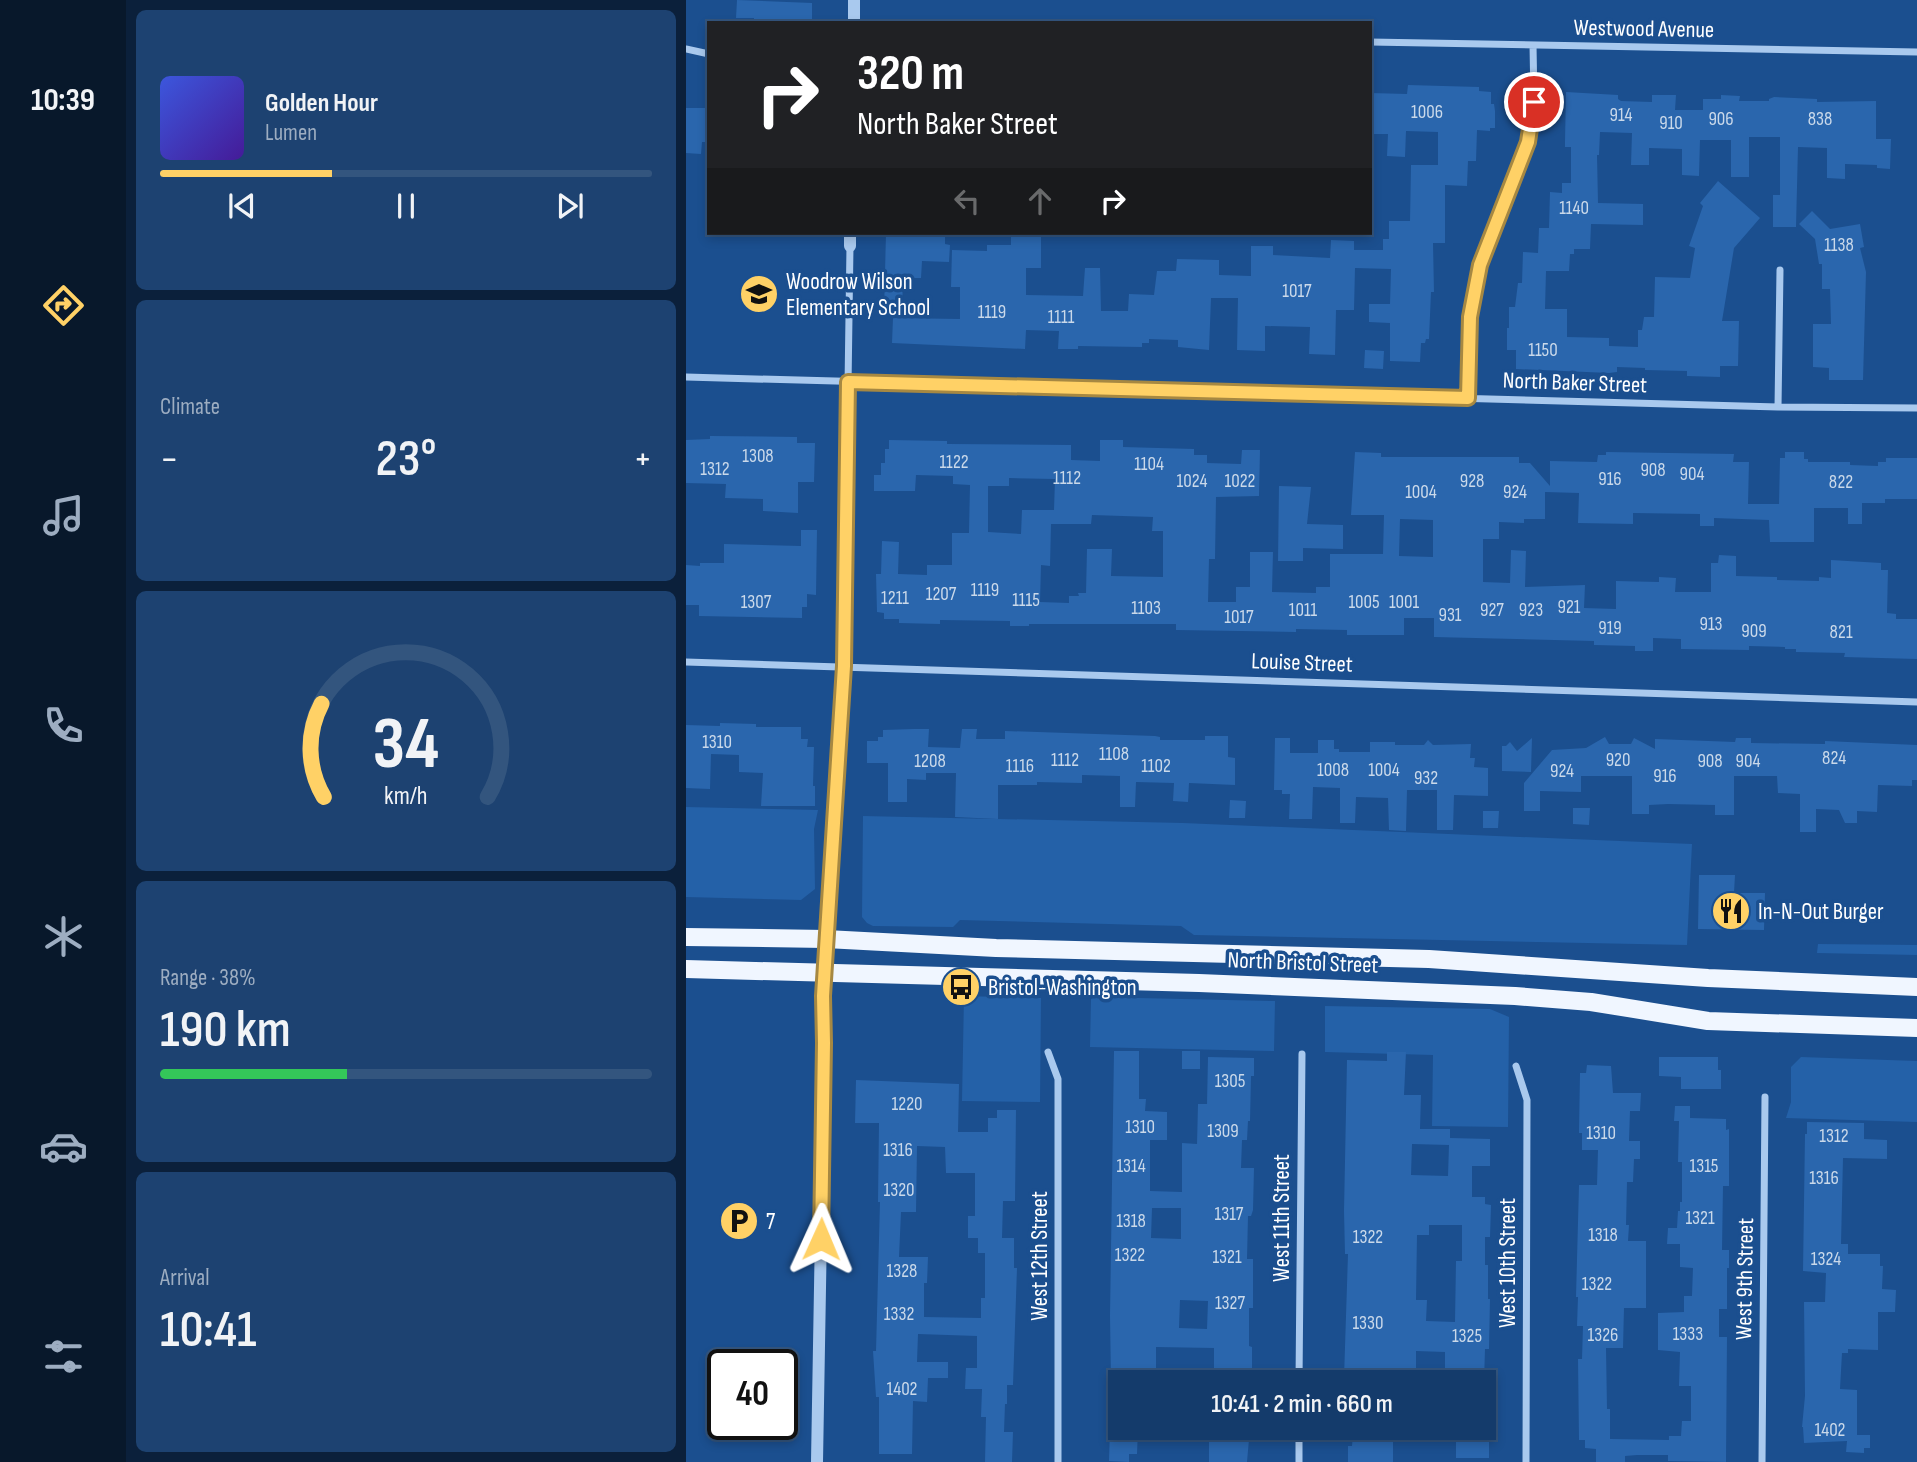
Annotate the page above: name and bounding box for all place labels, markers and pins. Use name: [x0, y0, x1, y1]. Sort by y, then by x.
pin: [1504, 72, 1564, 132]
place label: Woodrow Wilson Elementary School: [786, 268, 930, 322]
school or university icon: Woodrow Wilson Elementary School: [738, 273, 780, 315]
restaurant icon: In-N-Out Burger: [1710, 890, 1752, 932]
place label: In-N-Out Burger: [1758, 898, 1884, 926]
bus stop icon: Bristol-Washington: [940, 966, 982, 1008]
place label: Bristol-Washington: [988, 974, 1137, 1002]
parking icon: 7: [718, 1200, 760, 1242]
place label: 7: [766, 1208, 775, 1236]

